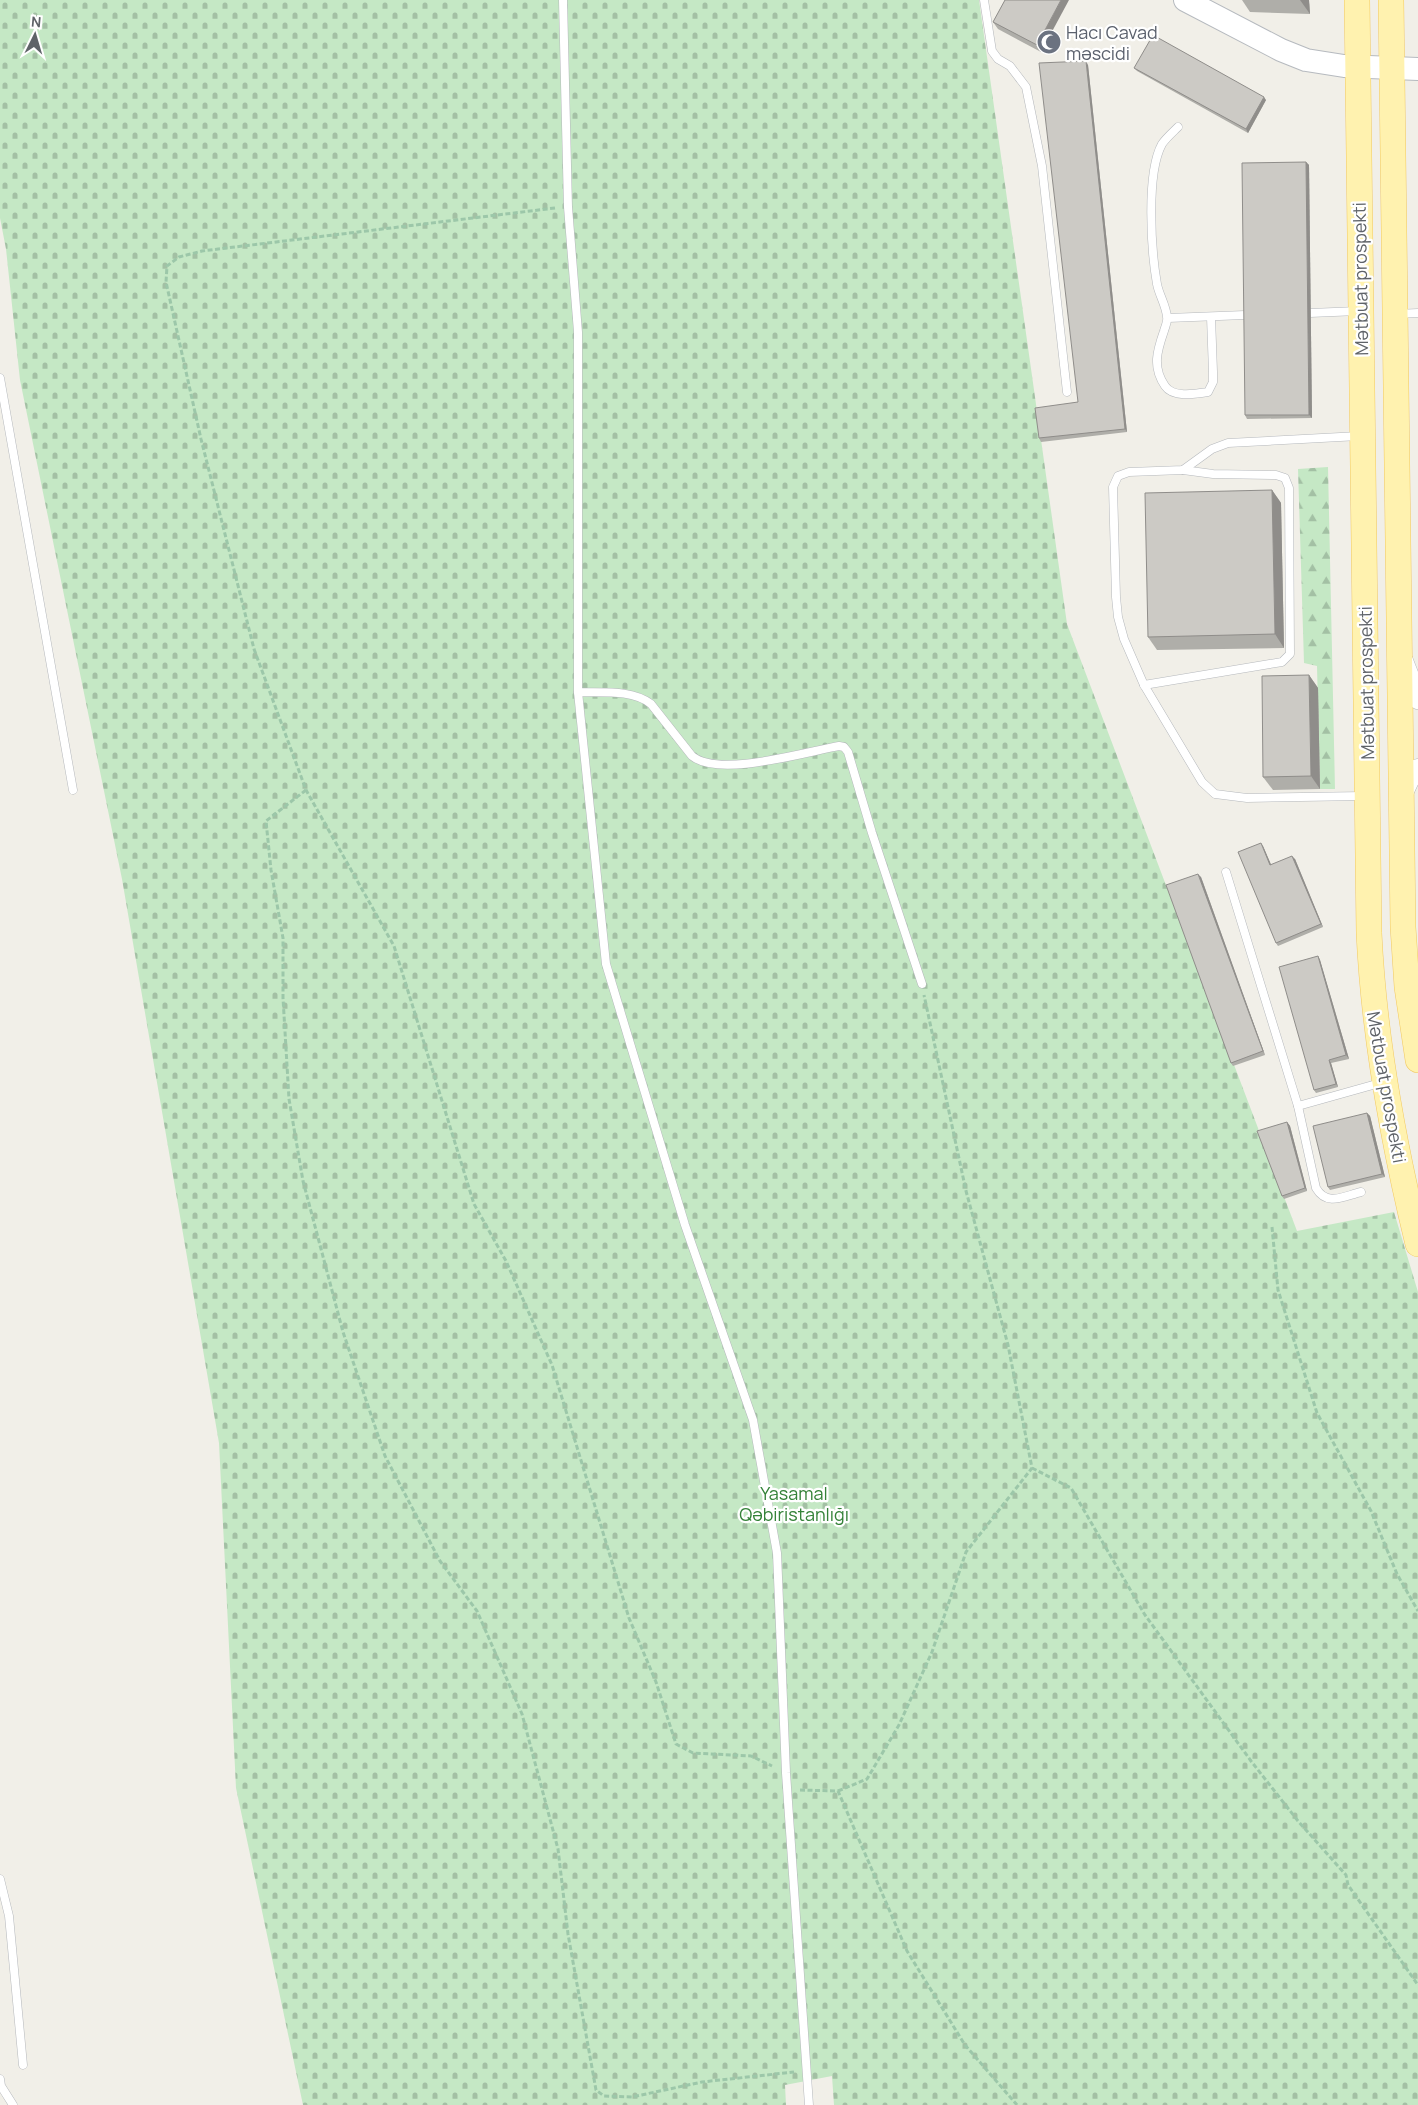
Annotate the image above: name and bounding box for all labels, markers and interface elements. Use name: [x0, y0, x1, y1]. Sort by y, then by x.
north arrow: [10, 10, 60, 60]
text: N: [30, 12, 42, 31]
place label: Hacı Cavad məscidi: [1066, 20, 1158, 65]
mosque icon: Hacı Cavad məscidi: [1036, 29, 1062, 55]
street label: Mətbuat prospekti: [1347, 202, 1373, 356]
street label: Mətbuat prospekti: [1353, 606, 1379, 760]
street label: Mətbuat prospekti: [1362, 1009, 1412, 1165]
park label: Yasamal Qəbiristanlığı: [739, 1481, 849, 1526]

